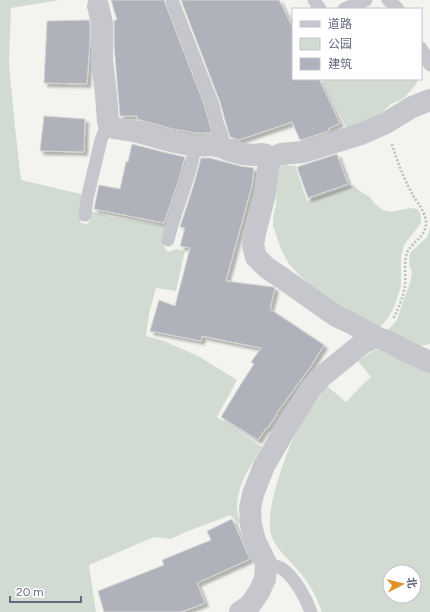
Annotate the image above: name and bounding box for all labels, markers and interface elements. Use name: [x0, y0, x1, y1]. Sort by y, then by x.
legend: [292, 8, 422, 80]
text: 道路: [328, 17, 352, 31]
text: 公园: [328, 37, 352, 51]
text: 建筑: [328, 57, 352, 71]
north arrow: [382, 564, 422, 604]
text: 北: [404, 577, 419, 589]
scale bar: [10, 578, 81, 604]
text: 20 m: [16, 585, 44, 599]

